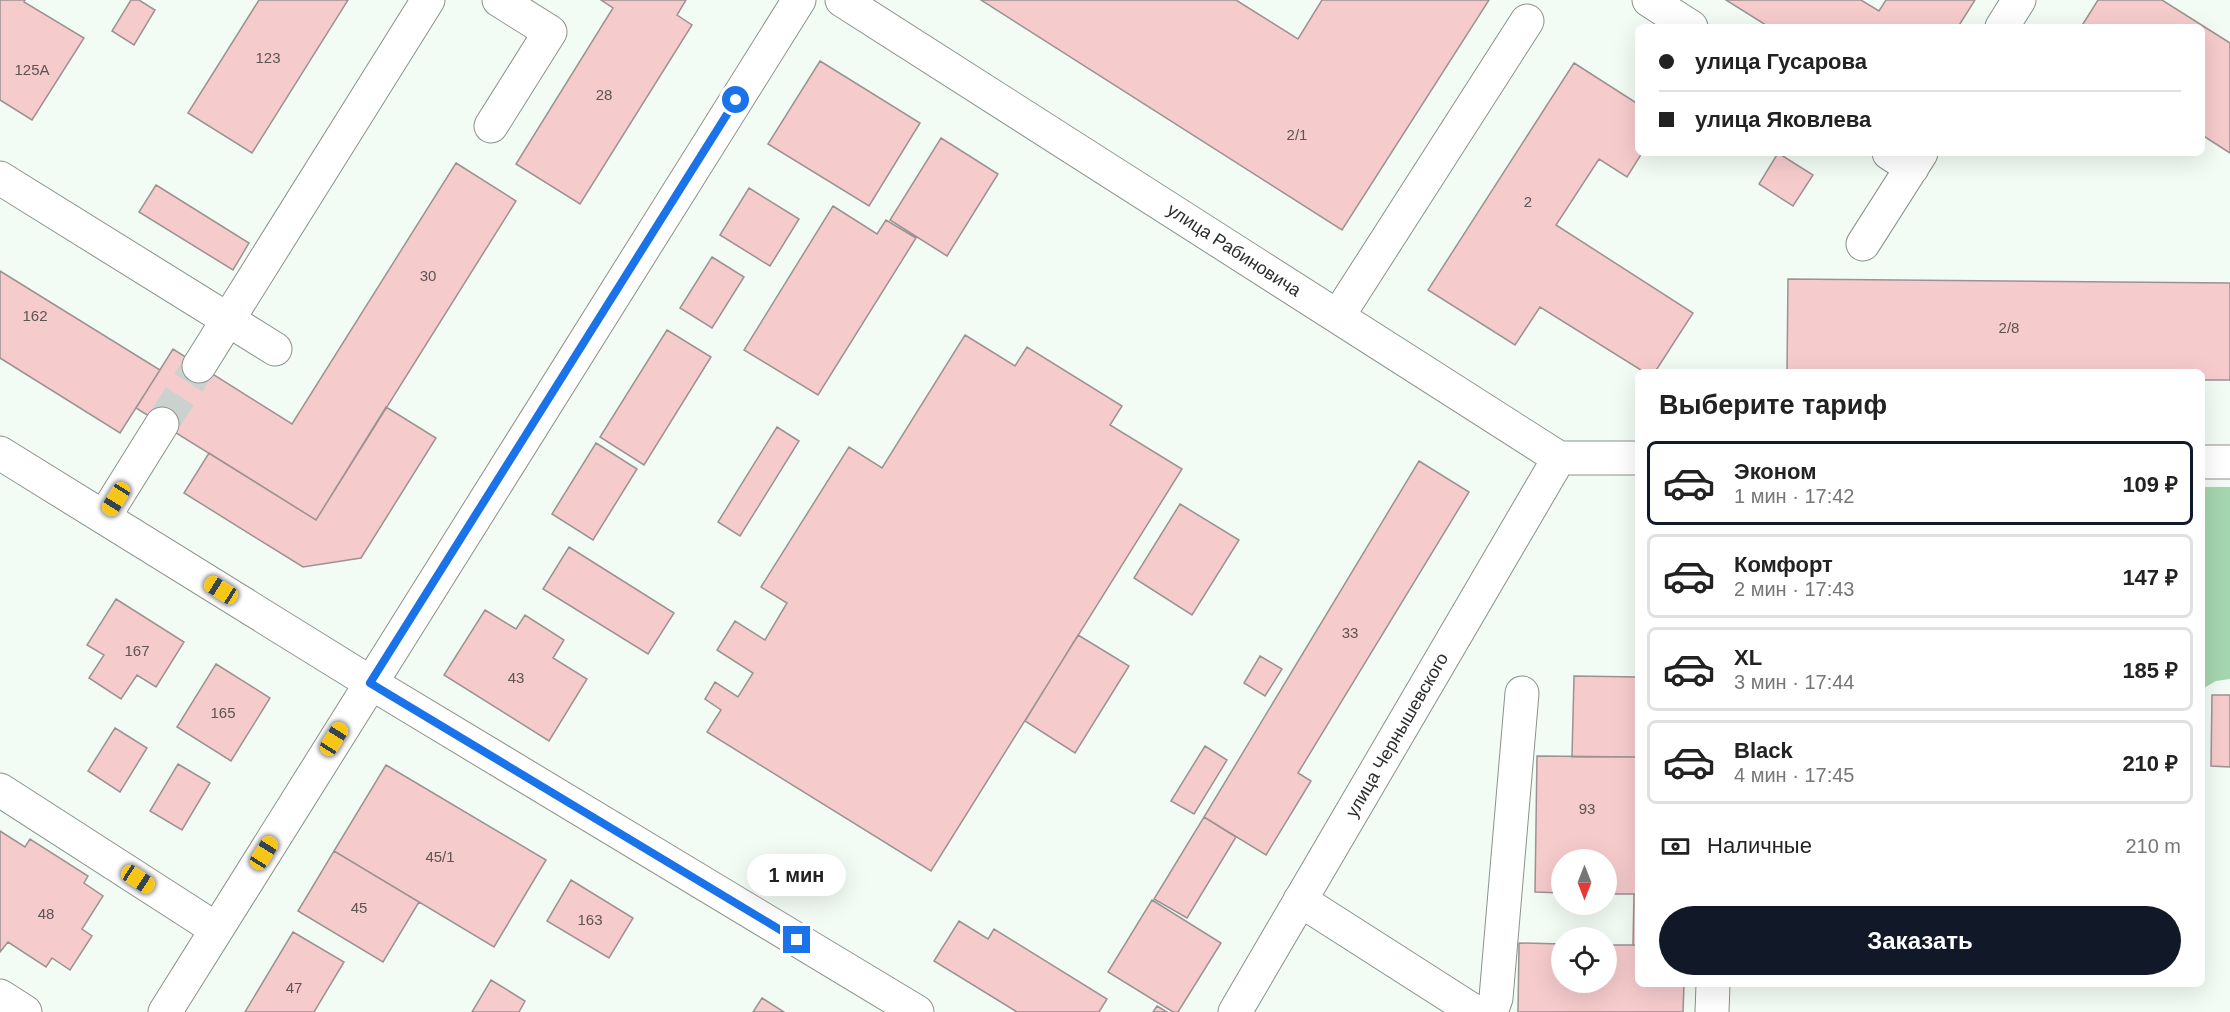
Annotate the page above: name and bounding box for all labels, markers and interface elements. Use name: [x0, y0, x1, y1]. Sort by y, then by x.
house number: 123: [255, 49, 281, 66]
text: улица Гусарова: [1695, 49, 1867, 74]
house number: 125А: [14, 61, 50, 78]
house number: 28: [596, 86, 612, 103]
route start: [722, 86, 749, 113]
text: улица Яковлева: [1695, 107, 1871, 132]
house number: 2/1: [1287, 126, 1307, 143]
house number: 2: [1524, 193, 1532, 210]
street label: улица Рабиновича: [1163, 199, 1305, 301]
house number: 30: [420, 267, 436, 284]
house number: 162: [22, 307, 48, 324]
house number: 2/8: [1999, 319, 2019, 336]
text: Выберите тариф: [1659, 390, 1887, 420]
icon: car: [1662, 456, 1716, 510]
text: Эконом: [1734, 459, 1817, 484]
text: 109 ₽: [2122, 472, 2178, 497]
car: [99, 479, 133, 519]
text: 1 мин · 17:42: [1734, 485, 1854, 507]
icon: car: [1662, 549, 1716, 603]
text: Комфорт: [1734, 552, 1833, 577]
text: 147 ₽: [2122, 565, 2178, 590]
car: [201, 573, 241, 607]
text: 2 мин · 17:43: [1734, 578, 1854, 600]
house number: 33: [1342, 624, 1358, 641]
house number: 167: [124, 642, 150, 659]
icon: car: [1662, 642, 1716, 696]
text: XL: [1734, 645, 1762, 670]
street label: улица Чернышевского: [1342, 649, 1452, 821]
text: 185 ₽: [2122, 658, 2178, 683]
house number: 43: [508, 669, 524, 686]
text: 3 мин · 17:44: [1734, 671, 1854, 693]
house number: 165: [210, 704, 236, 721]
car: [317, 719, 351, 759]
icon: car: [1662, 735, 1716, 789]
text: Black: [1734, 738, 1793, 763]
text: 210 ₽: [2122, 751, 2178, 776]
text: 4 мин · 17:45: [1734, 764, 1854, 786]
house number: 93: [1579, 800, 1595, 817]
icon: cash: [1659, 830, 1692, 863]
car: [247, 833, 281, 873]
text: Наличные: [1707, 833, 1812, 858]
text: 210 m: [2125, 835, 2181, 857]
house number: 45/1: [425, 848, 455, 865]
north arrow: [1551, 849, 1617, 915]
map controls: [1551, 849, 1617, 993]
callout: 1 мин: [748, 853, 846, 895]
car: [118, 862, 158, 896]
text: 1 мин: [769, 864, 824, 886]
house number: 45: [351, 899, 367, 916]
house number: 48: [38, 905, 54, 922]
button: Заказать: [1659, 906, 2181, 975]
house number: 163: [577, 911, 603, 928]
route end: [783, 926, 810, 953]
button: locate: [1551, 927, 1617, 993]
house number: 47: [286, 979, 302, 996]

